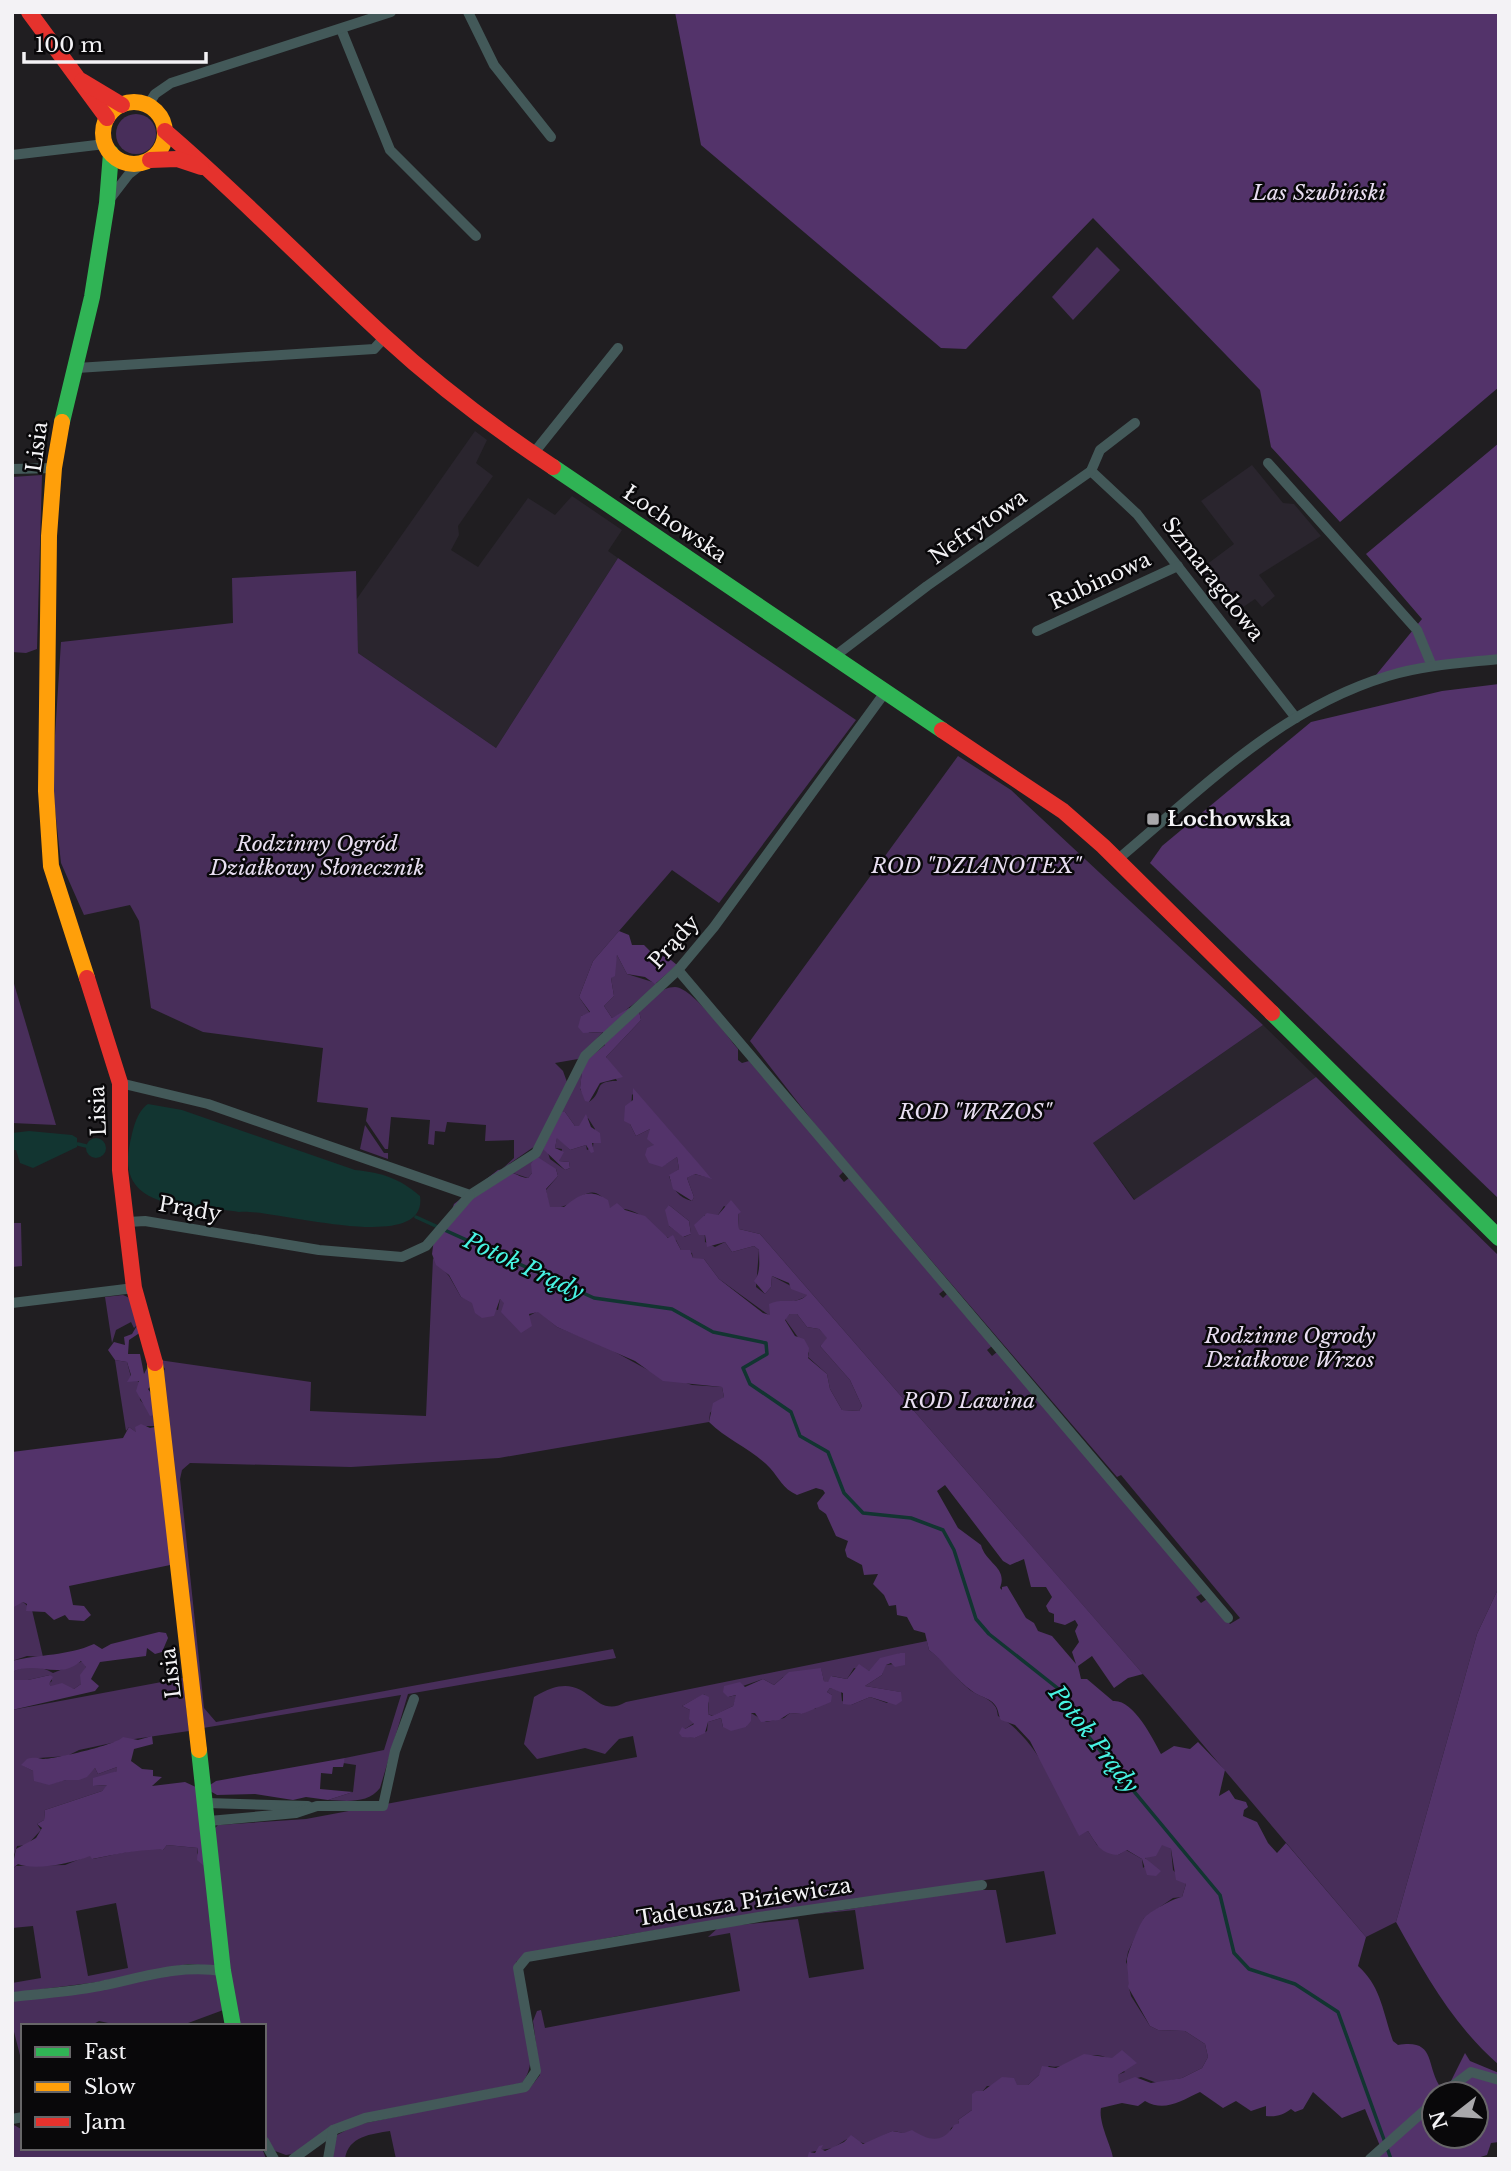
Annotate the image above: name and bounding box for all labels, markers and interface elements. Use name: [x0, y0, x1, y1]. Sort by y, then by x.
scale bar: [24, 21, 206, 65]
text: 100 m: [35, 32, 103, 58]
park label: Las Szubiński: [1251, 180, 1387, 206]
street label: Lisia: [21, 420, 53, 474]
street label: Łochowska: [618, 480, 732, 568]
street label: Nefrytowa: [924, 484, 1032, 570]
street label: Szmaragdowa: [1157, 512, 1270, 646]
street label: Rubinowa: [1045, 546, 1155, 616]
place label: Łochowska: [1167, 806, 1291, 832]
marker: Łochowska: [1145, 811, 1161, 827]
park label: Rodzinny Ogród Działkowy Słonecznik: [209, 831, 424, 881]
park label: ROD "DZIANOTEX": [870, 853, 1082, 879]
street label: Prądy: [643, 909, 705, 974]
street label: Lisia: [84, 1085, 112, 1137]
park label: ROD "WRZOS": [898, 1099, 1053, 1125]
street label: Prądy: [156, 1191, 224, 1227]
water label: Potok Prądy: [459, 1226, 589, 1306]
park label: Rodzinne Ogrody Działkowe Wrzos: [1203, 1323, 1376, 1373]
park label: ROD Lawina: [902, 1388, 1035, 1414]
street label: Lisia: [155, 1646, 187, 1700]
water label: Potok Prądy: [1043, 1679, 1145, 1799]
street label: Tadeusza Piziewicza: [635, 1872, 854, 1932]
legend: [21, 2024, 266, 2150]
text: Fast: [84, 2039, 126, 2065]
text: Slow: [84, 2074, 136, 2100]
north arrow: [1420, 2080, 1490, 2150]
text: N: [1426, 2108, 1453, 2132]
text: Jam: [81, 2109, 126, 2135]

